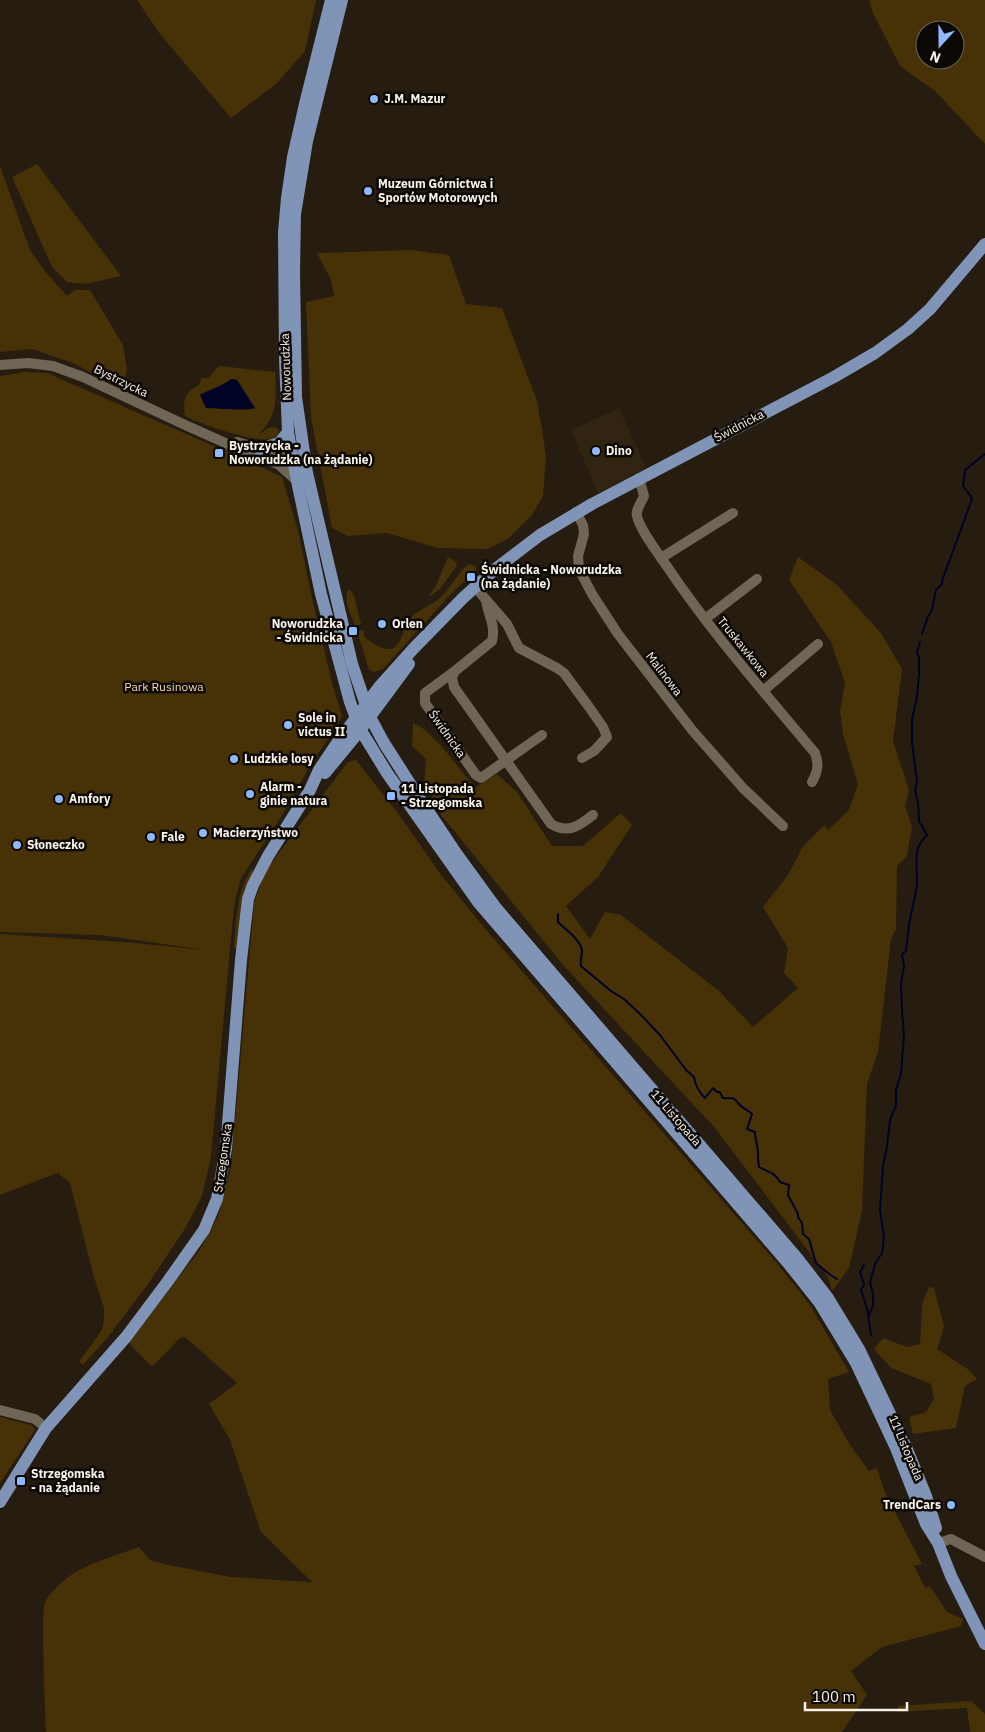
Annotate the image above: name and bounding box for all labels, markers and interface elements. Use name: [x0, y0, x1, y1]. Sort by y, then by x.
north arrow: [915, 20, 965, 70]
text: N: [927, 47, 943, 67]
place label: J.M. Mazur: [384, 91, 446, 106]
marker: J.M. Mazur: [368, 93, 380, 105]
place label: Muzeum Górnictwa i Sportów Motorowych: [378, 176, 498, 205]
marker: Muzeum Górnictwa i Sportów Motorowych: [362, 185, 374, 197]
street label: Noworudzka: [277, 332, 294, 401]
street label: Bystrzycka: [92, 361, 151, 400]
street label: Świdnicka: [711, 406, 767, 445]
place label: Bystrzycka - Noworudzka (na żądanie): [229, 438, 373, 467]
place label: Dino: [606, 443, 632, 458]
marker: Dino: [590, 445, 602, 457]
marker: Bystrzycka - Noworudzka (na żądanie): [213, 447, 225, 459]
place label: Świdnicka - Noworudzka (na żądanie): [481, 561, 622, 591]
marker: Świdnicka - Noworudzka (na żądanie): [465, 571, 477, 583]
street label: Truskawkowa: [714, 613, 773, 680]
place label: Noworudzka - Świdnicka: [272, 616, 343, 645]
place label: Orlen: [392, 616, 423, 631]
marker: Orlen: [376, 618, 388, 630]
marker: Noworudzka - Świdnicka: [347, 625, 359, 637]
street label: Malinowa: [643, 649, 686, 699]
park label: Park Rusinowa: [124, 679, 204, 694]
street label: Świdnicka: [426, 707, 470, 761]
place label: Sole in victus II: [298, 710, 345, 739]
marker: Sole in victus II: [282, 719, 294, 731]
place label: Ludzkie losy: [244, 751, 314, 766]
marker: Ludzkie losy: [228, 753, 240, 765]
place label: Alarm - ginie natura: [260, 779, 328, 808]
place label: 11 Listopada - Strzegomska: [401, 781, 482, 810]
marker: Alarm - ginie natura: [244, 788, 256, 800]
marker: 11 Listopada - Strzegomska: [385, 790, 397, 802]
place label: Amfory: [69, 791, 111, 806]
marker: Amfory: [53, 793, 65, 805]
place label: Macierzyństwo: [213, 825, 298, 840]
marker: Macierzyństwo: [197, 827, 209, 839]
place label: Fale: [161, 829, 185, 844]
marker: Fale: [145, 831, 157, 843]
place label: Słoneczko: [27, 837, 85, 852]
marker: Słoneczko: [11, 839, 23, 851]
street label: 11 Listopada: [648, 1086, 705, 1149]
street label: Strzegomska: [210, 1122, 235, 1193]
street label: 11 Listopada: [886, 1413, 927, 1483]
place label: Strzegomska - na żądanie: [31, 1466, 105, 1495]
marker: Strzegomska - na żądanie: [15, 1475, 27, 1487]
place label: TrendCars: [883, 1497, 941, 1512]
marker: TrendCars: [945, 1499, 957, 1511]
scale bar: [805, 1680, 908, 1712]
text: 100 m: [812, 1687, 856, 1706]

